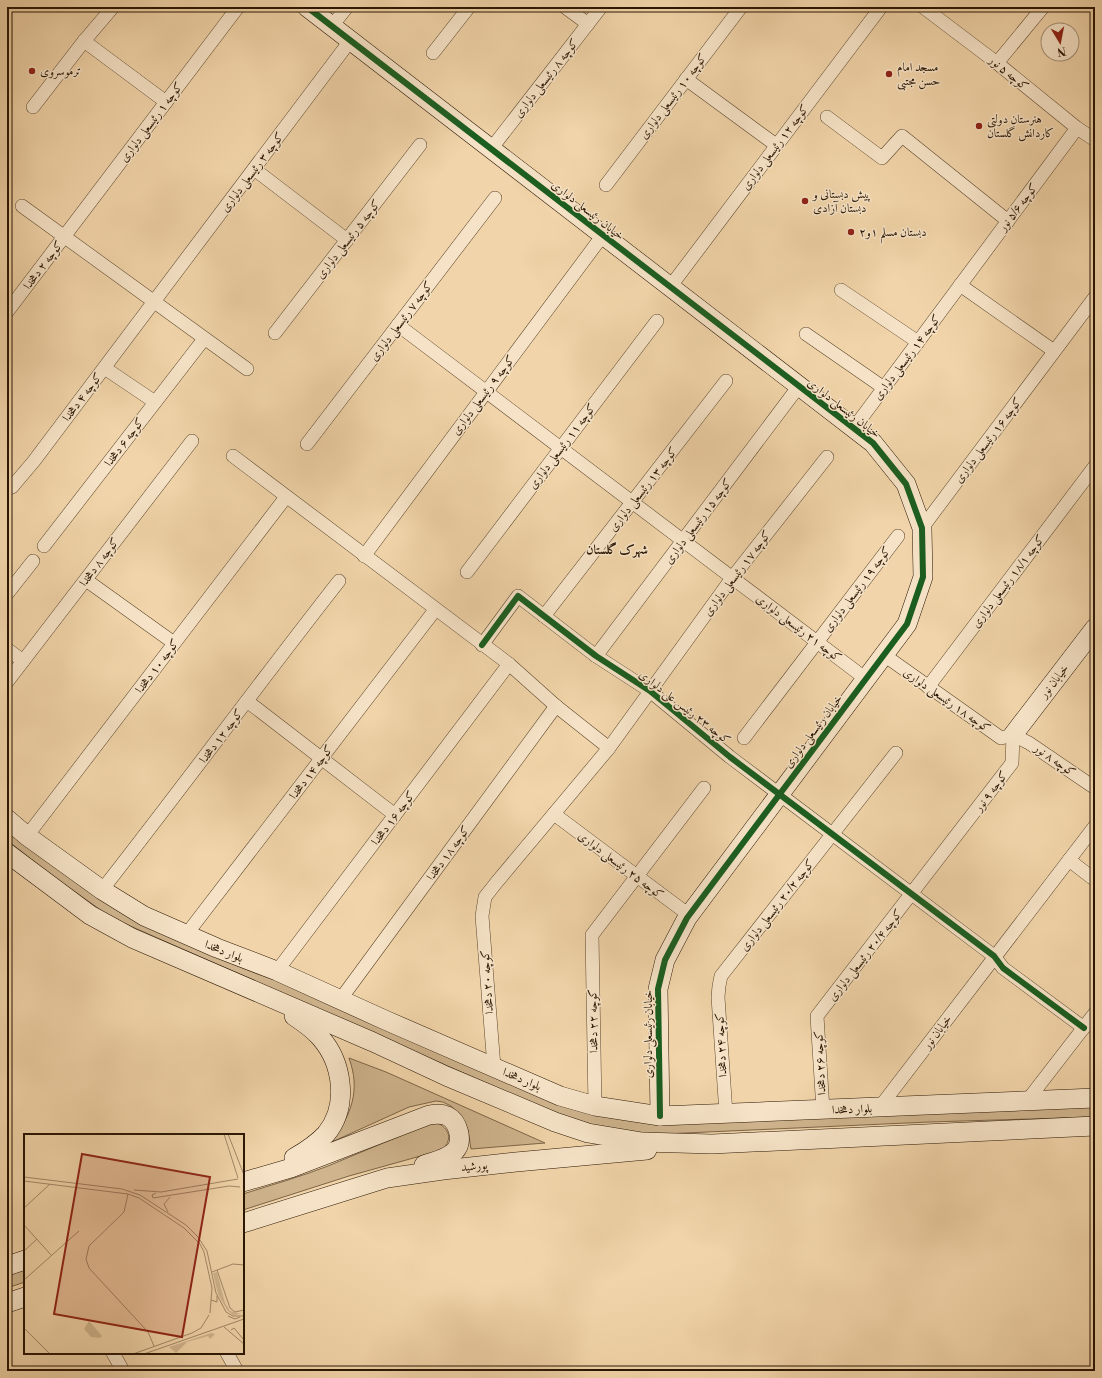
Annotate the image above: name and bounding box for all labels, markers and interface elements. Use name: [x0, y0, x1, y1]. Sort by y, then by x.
north arrow: [1040, 22, 1080, 62]
street label: کوچه ۸ رئیسعلی دلواری: [511, 36, 583, 121]
text: N: [1056, 43, 1067, 59]
street label: کوچه ۱۰ رئیسعلی دلواری: [636, 50, 711, 143]
street label: کوچه ۵ نور: [984, 52, 1032, 95]
place label: مسجد امام حسن مجتبی: [897, 60, 941, 91]
place label: ترموسروی: [40, 64, 81, 79]
marker: ترموسروی: [27, 66, 37, 76]
marker: مسجد امام حسن مجتبی: [884, 69, 894, 79]
street label: کوچه ۱ رئیسعلی دلواری: [116, 79, 187, 166]
street label: کوچه ۱۲ رئیسعلی دلواری: [738, 101, 813, 194]
place label: هنرستان دولتی کاردانش گلستان: [987, 112, 1054, 142]
marker: هنرستان دولتی کاردانش گلستان: [974, 121, 984, 131]
street label: کوچه ۳ رئیسعلی دلواری: [217, 129, 288, 216]
street label: خیابان رئیسعلی دلواری: [548, 177, 627, 244]
street label: کوچه ۵/۶ نور: [995, 180, 1042, 236]
place label: پیش دبستانی و دبستان آزادی: [811, 187, 871, 216]
marker: پیش دبستانی و دبستان آزادی: [800, 196, 810, 206]
street label: کوچه ۵ رئیسعلی دلواری: [313, 197, 385, 282]
place label: دبستان مسلم ۱و۲: [859, 225, 927, 244]
marker: دبستان مسلم ۱و۲: [846, 227, 856, 237]
street label: کوچه ۲ دهخدا: [20, 238, 67, 293]
street label: کوچه ۷ رئیسعلی دلواری: [366, 278, 437, 365]
street label: کوچه ۱۴ رئیسعلی دلواری: [870, 311, 945, 404]
street label: کوچه ۹ رئیسعلی دلواری: [448, 352, 519, 439]
street label: کوچه ۴ دهخدا: [59, 370, 106, 425]
street label: خیابان رئیسعلی دلواری: [804, 375, 883, 442]
street label: کوچه ۱۶ رئیسعلی دلواری: [951, 394, 1026, 487]
street label: کوچه ۱۱ رئیسعلی دلواری: [525, 400, 600, 493]
street label: کوچه ۶ دهخدا: [101, 415, 148, 470]
street label: کوچه ۱۳ رئیسعلی دلواری: [606, 444, 682, 535]
street label: کوچه ۱۵ رئیسعلی دلواری: [661, 475, 736, 568]
street label: کوچه ۱۷ رئیسعلی دلواری: [700, 527, 775, 620]
street label: کوچه ۱۸/۱ رئیسعلی دلواری: [969, 532, 1049, 631]
street label: کوچه ۸ دهخدا: [76, 535, 123, 590]
district label: شهرک گلستان: [586, 541, 648, 558]
street label: کوچه ۱۹ رئیسعلی دلواری: [820, 543, 895, 636]
street label: کوچه ۲۱ رئیسعلی دلواری: [752, 591, 845, 666]
street label: کوچه ۱۰ دهخدا: [132, 636, 184, 697]
street label: خیابان نور: [1036, 661, 1072, 702]
street label: کوچه ۱۸ رئیسعلی دلواری: [900, 665, 993, 737]
street label: کوچه ۲۳ رئیس علی دلواری: [635, 667, 734, 749]
street label: خیابان رئیسعلی دلواری: [781, 691, 847, 772]
street label: کوچه ۱۲ دهخدا: [196, 706, 248, 767]
street label: کوچه ۸ نور: [1030, 740, 1078, 781]
street label: کوچه ۱۴ دهخدا: [286, 742, 338, 803]
street label: کوچه ۹ نور: [971, 768, 1012, 816]
street label: کوچه ۱۶ دهخدا: [368, 788, 420, 849]
street label: کوچه ۱۸ دهخدا: [423, 823, 474, 884]
street label: کوچه ۲۵ رئیسعلی دلواری: [574, 828, 667, 903]
street label: کوچه ۲۰/۲ رئیسعلی دلواری: [737, 856, 819, 955]
street label: کوچه ۲۰/۴ رئیسعلی دلواری: [825, 906, 907, 1005]
street label: بلوار دهخدا: [202, 937, 245, 966]
street label: کوچه ۲۰ دهخدا: [478, 949, 498, 1015]
street label: کوچه ۲۲ دهخدا: [585, 989, 603, 1053]
street label: خیابان رئیسعلی دلواری: [641, 990, 657, 1078]
street label: کوچه ۲۴ دهخدا: [712, 1012, 732, 1077]
street label: خیابان نور: [919, 1012, 955, 1053]
street label: کوچه ۲۶ دهخدا: [811, 1030, 831, 1095]
street label: بلوار دهخدا: [500, 1065, 543, 1094]
street label: بلوار دهخدا: [832, 1101, 872, 1118]
inset map: [24, 1134, 244, 1354]
street label: پورشید: [460, 1158, 489, 1176]

